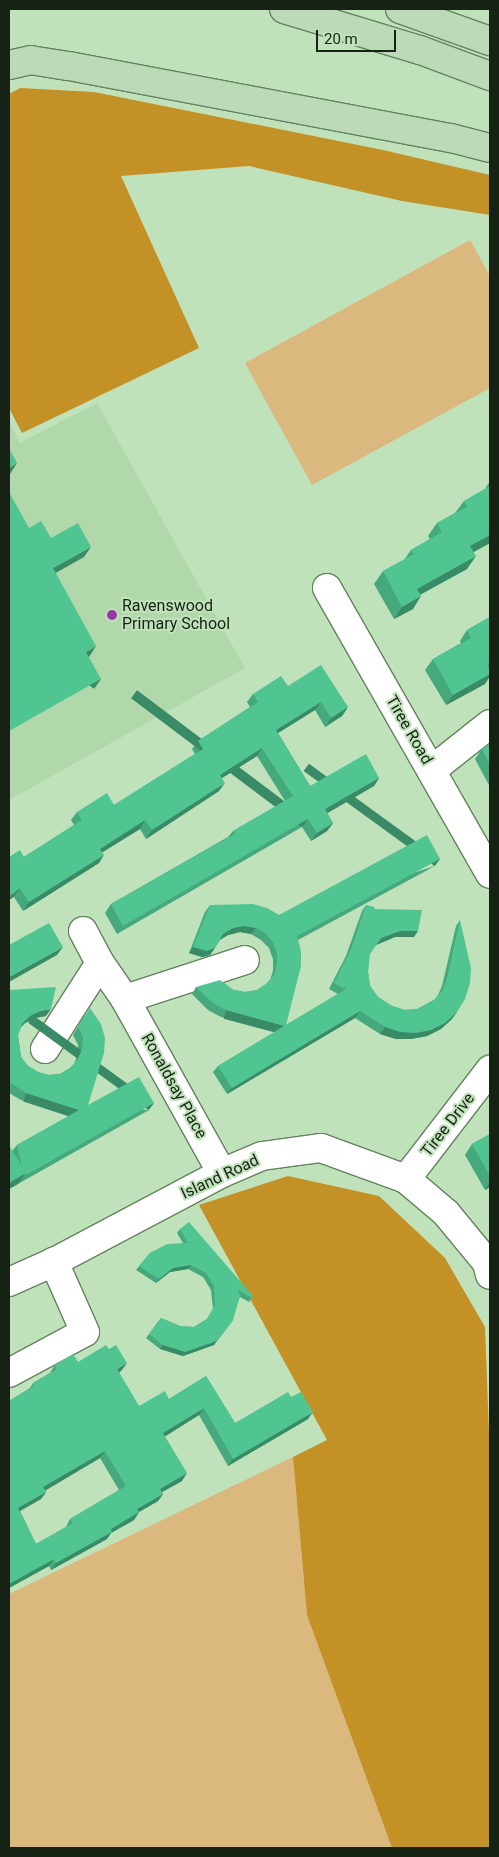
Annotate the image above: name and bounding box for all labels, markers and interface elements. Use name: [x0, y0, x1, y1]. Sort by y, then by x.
scale bar: [319, 20, 399, 52]
text: 20 m: [324, 30, 358, 48]
place label: Ravenswood Primary School: [122, 596, 230, 634]
marker: Ravenswood Primary School: [106, 609, 118, 621]
street label: Tiree Road: [382, 692, 436, 768]
street label: Ronaldsay Place: [137, 1030, 211, 1142]
street label: Tiree Drive: [417, 1089, 479, 1161]
street label: Island Road: [178, 1151, 262, 1203]

